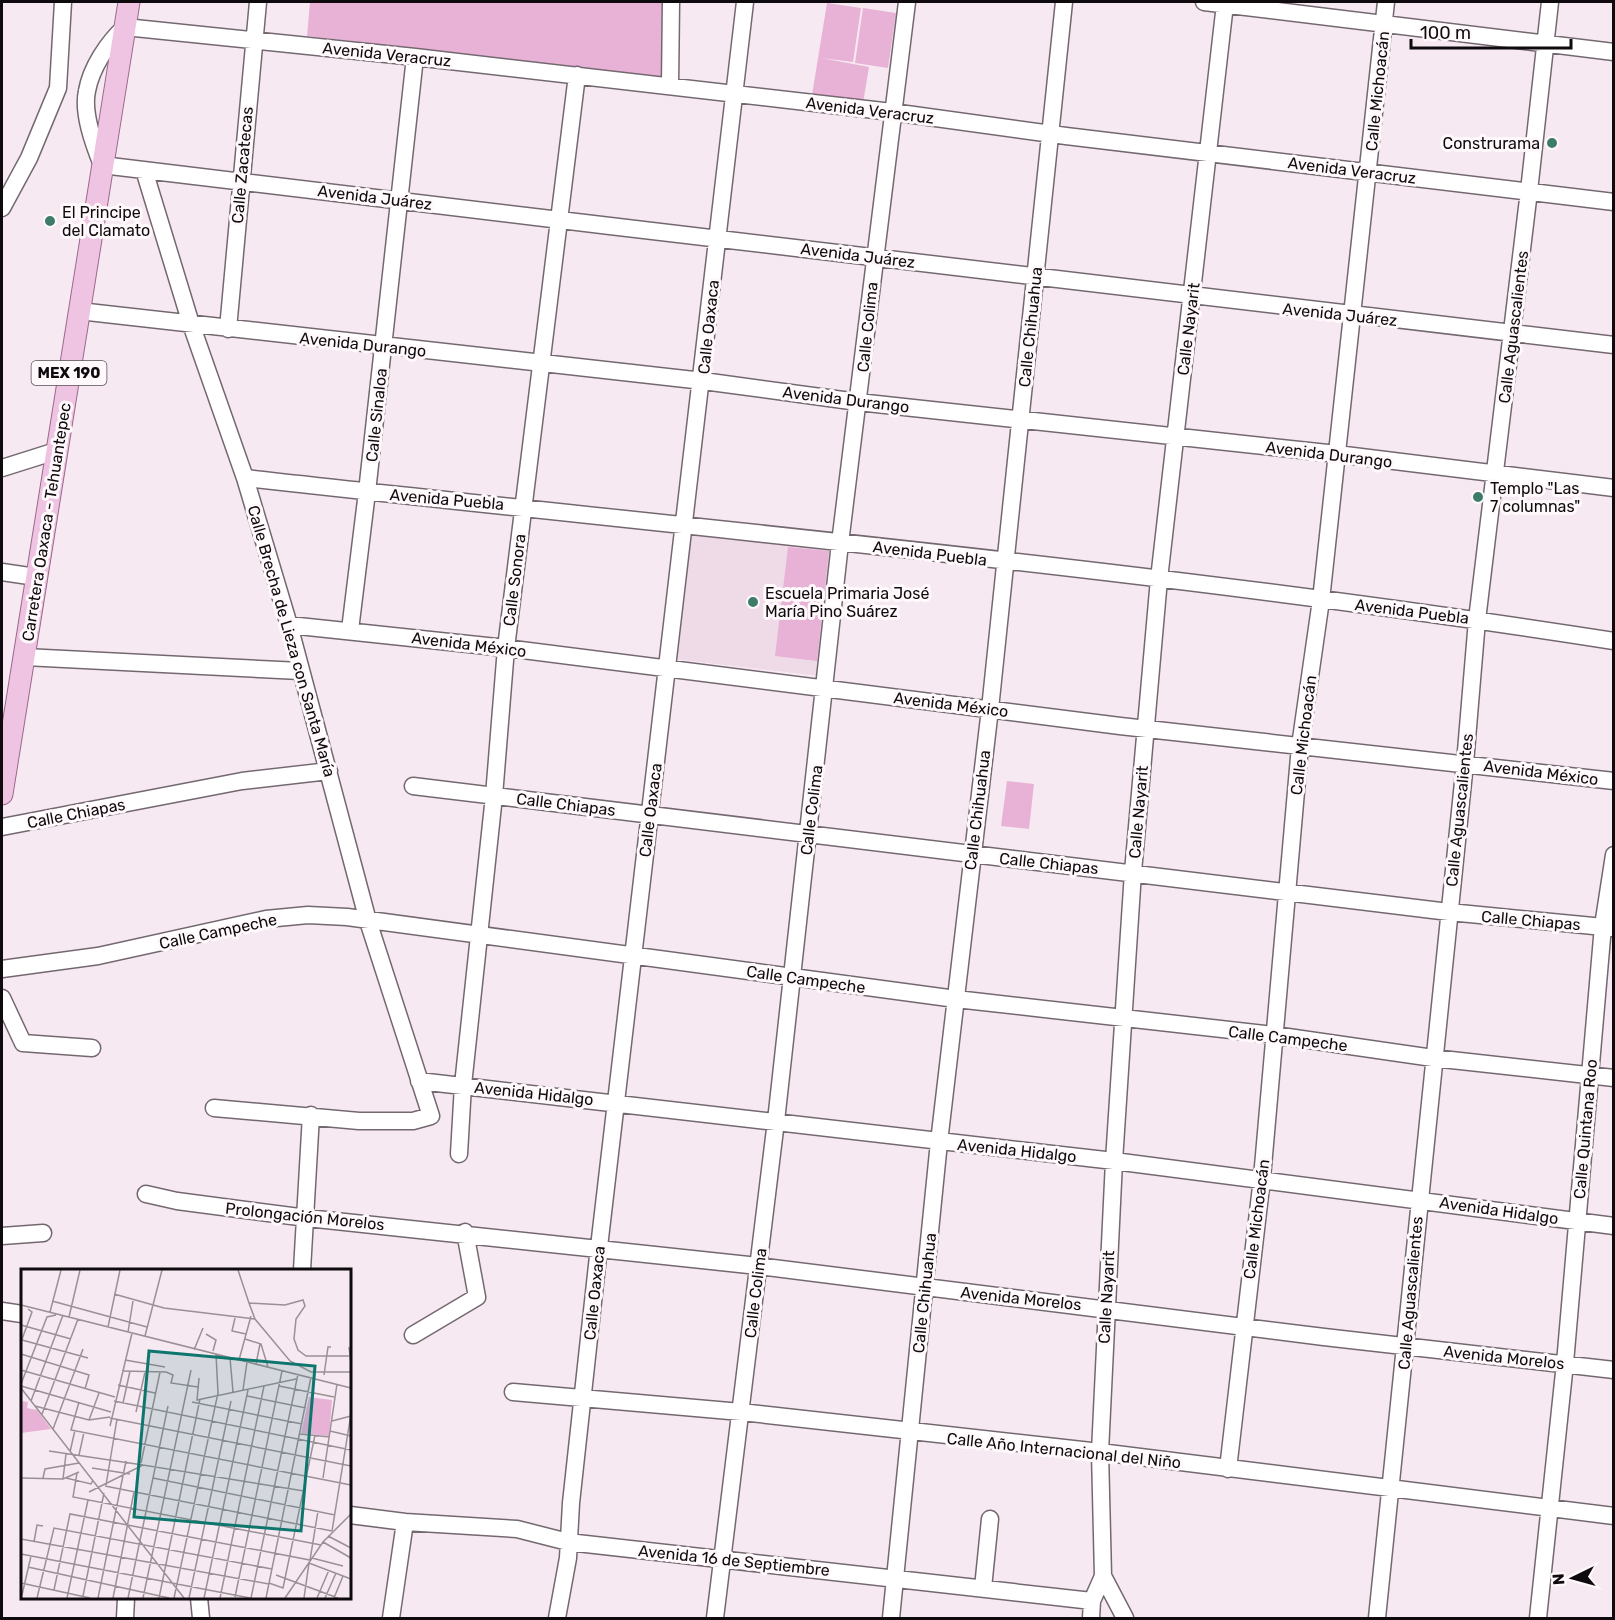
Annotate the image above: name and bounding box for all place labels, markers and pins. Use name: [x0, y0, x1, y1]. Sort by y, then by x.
place label: Construrama: [1443, 134, 1540, 153]
marker: Construrama: [1545, 136, 1559, 150]
place label: El Principe del Clamato: [62, 203, 150, 240]
marker: El Principe del Clamato: [43, 214, 57, 228]
place label: Templo "Las 7 columnas": [1490, 479, 1580, 516]
marker: Templo "Las 7 columnas": [1471, 490, 1485, 504]
place label: Escuela Primaria José María Pino Suárez: [765, 584, 929, 621]
marker: Escuela Primaria José María Pino Suárez: [746, 595, 760, 609]

